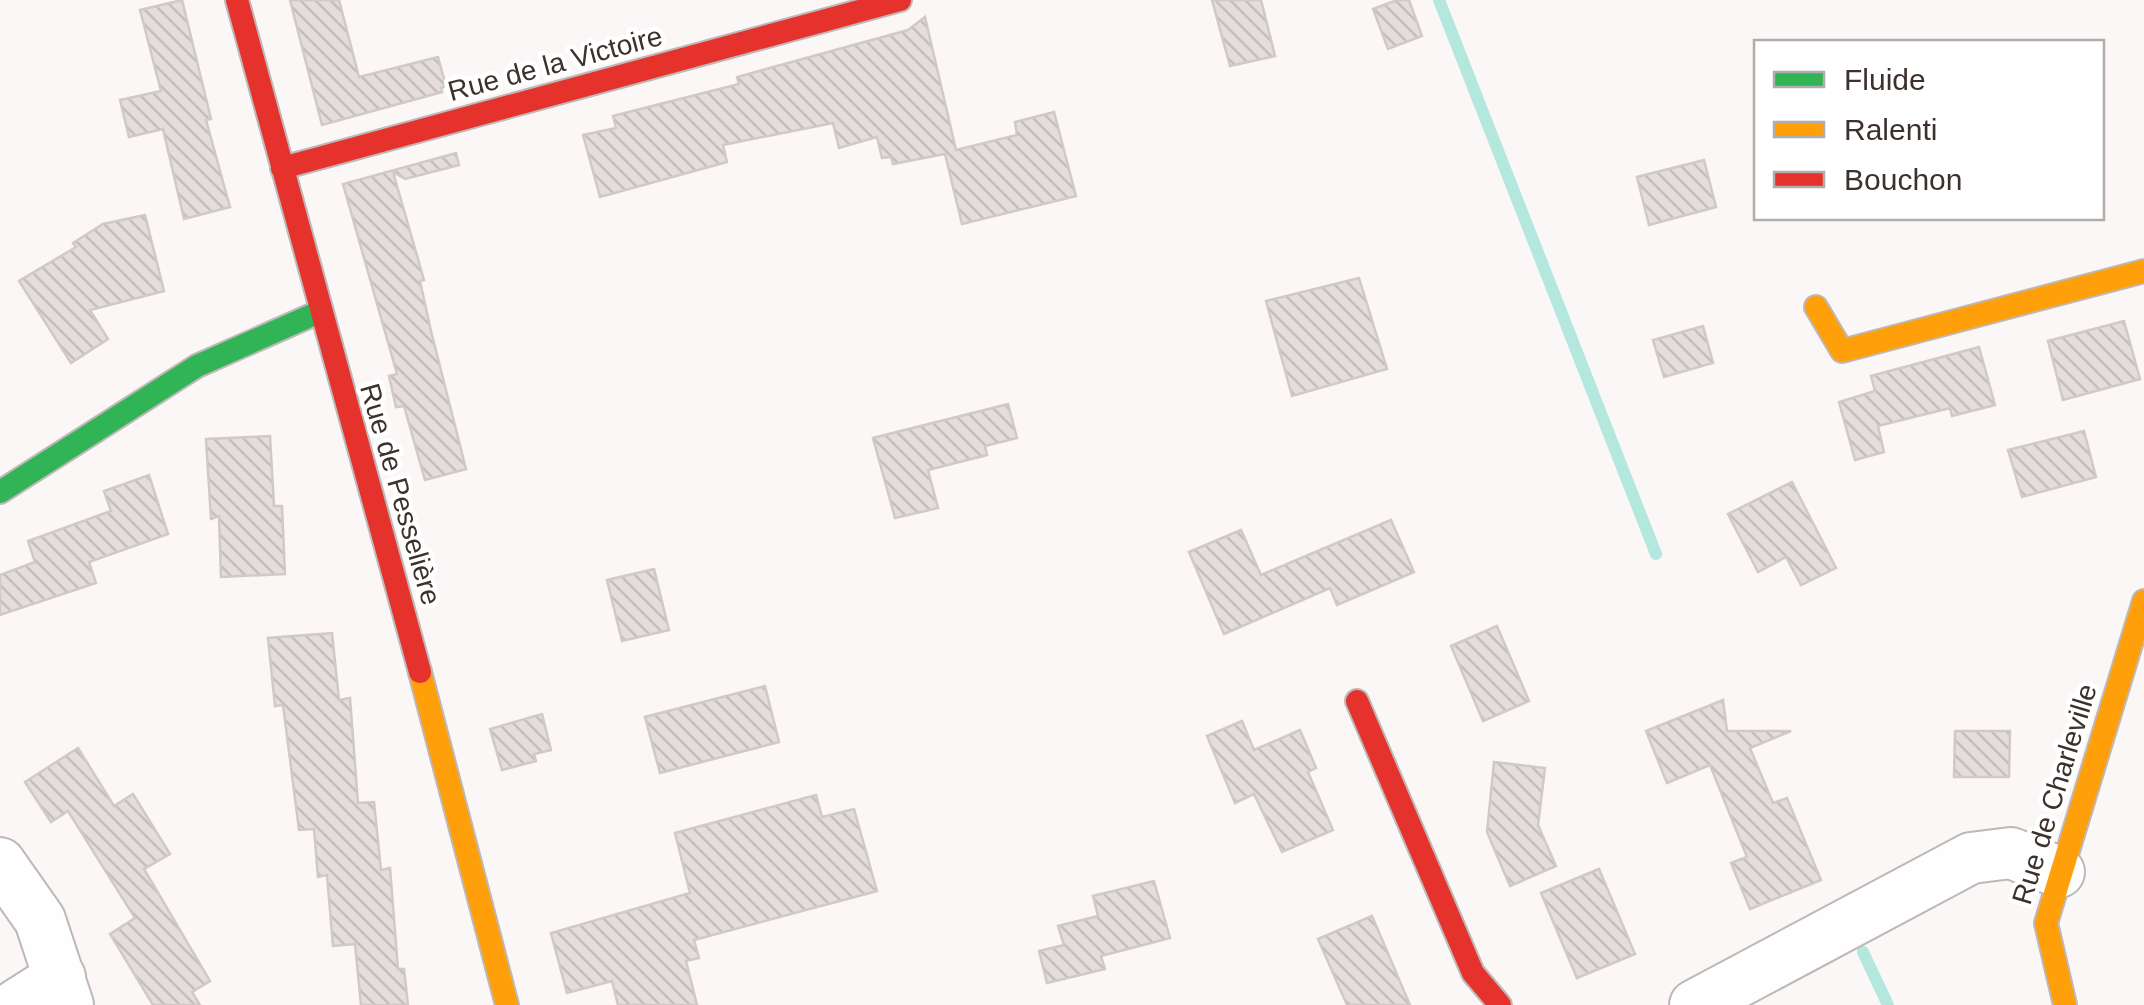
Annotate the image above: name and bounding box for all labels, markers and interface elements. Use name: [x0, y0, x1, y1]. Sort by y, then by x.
street label: Rue de la Victoire: [445, 20, 666, 107]
legend: [1754, 40, 2104, 220]
text: Fluide: [1844, 63, 1926, 96]
text: Ralenti: [1844, 113, 1937, 146]
text: Bouchon: [1844, 163, 1962, 196]
street label: Rue de Pesselière: [354, 380, 447, 608]
street label: Rue de Charleville: [2006, 680, 2103, 908]

